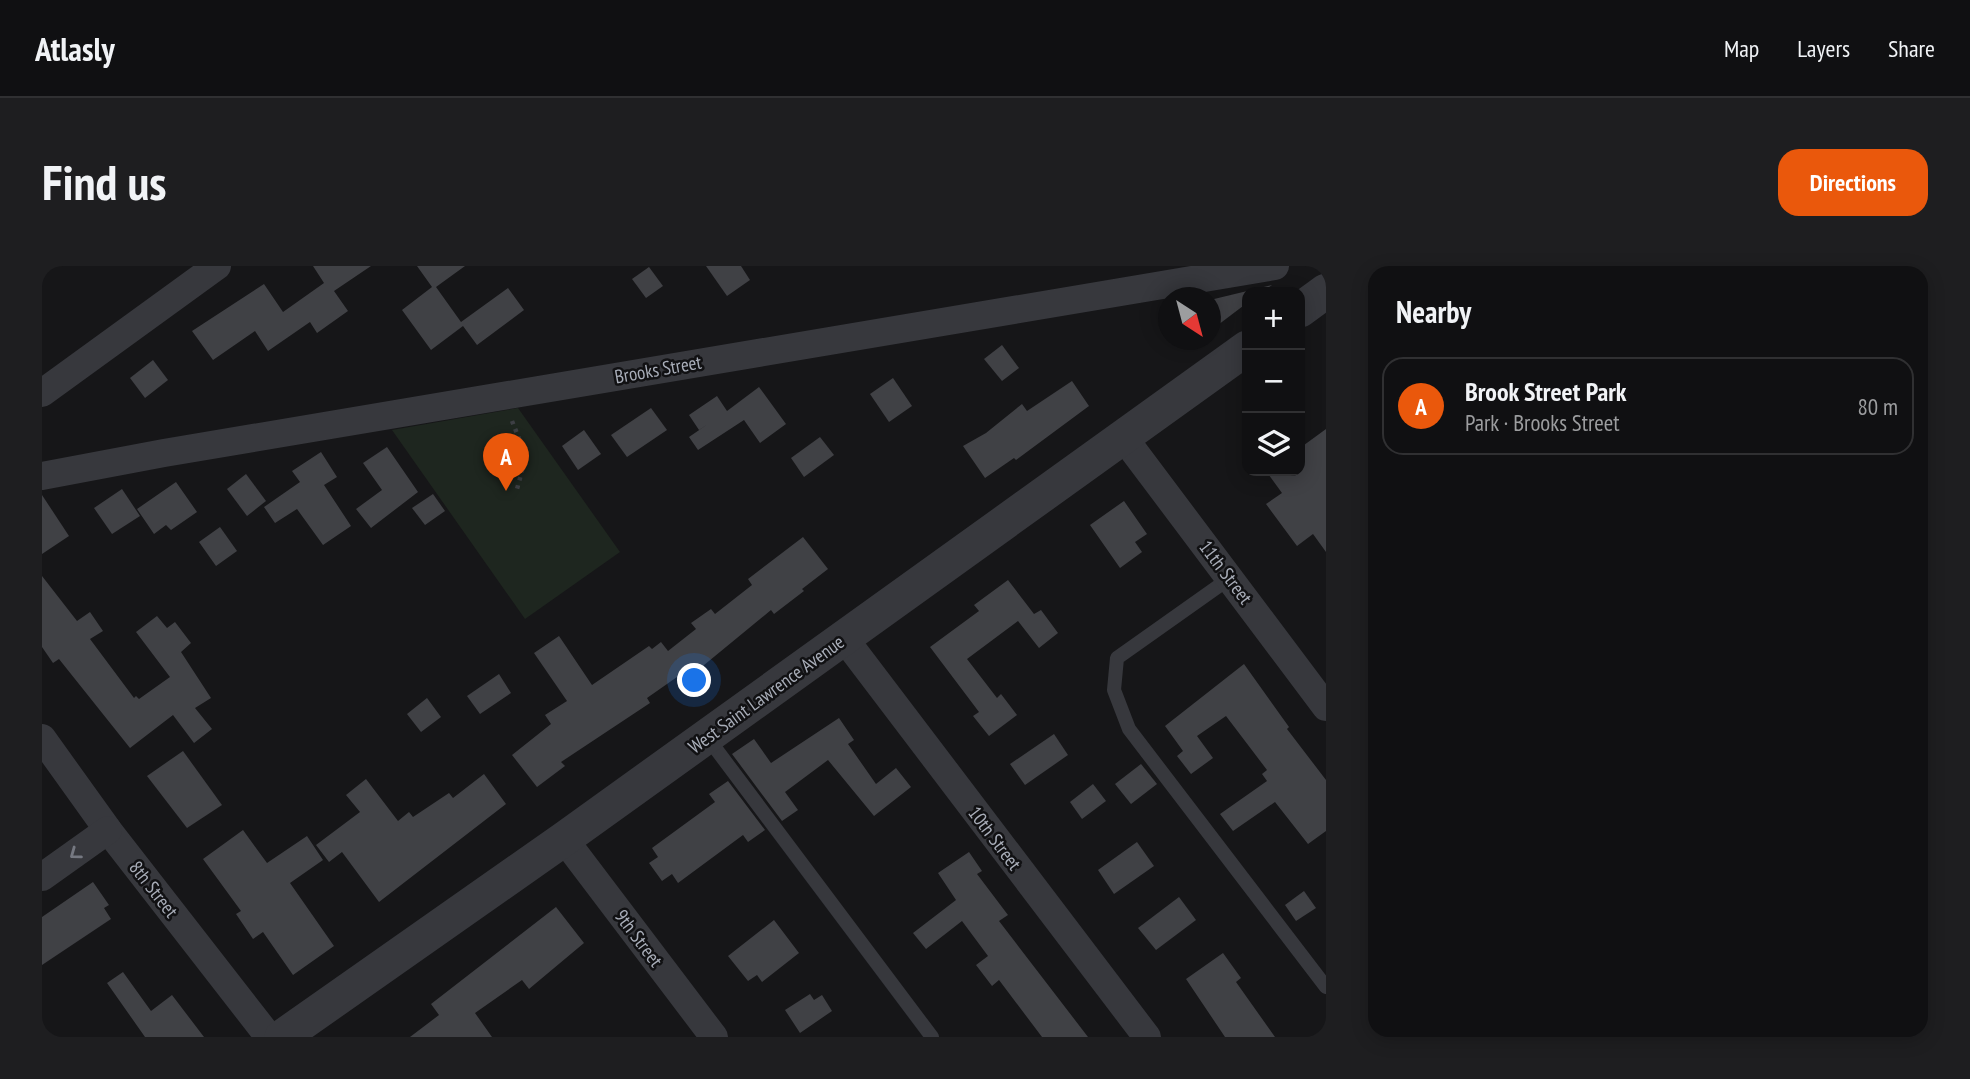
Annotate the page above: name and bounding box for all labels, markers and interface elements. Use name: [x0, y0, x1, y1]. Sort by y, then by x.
text: Atlasly: [35, 27, 115, 70]
text: Map: [1724, 33, 1759, 64]
text: Layers: [1797, 33, 1850, 64]
text: Share: [1888, 33, 1935, 64]
button: Directions: [1778, 149, 1928, 216]
text: Find us: [42, 150, 166, 214]
north arrow: [1158, 287, 1221, 350]
map controls: [1242, 287, 1305, 476]
button: +: [1242, 287, 1305, 350]
text: Nearby: [1396, 292, 1471, 331]
street label: Brooks Street: [613, 349, 704, 388]
button: −: [1242, 350, 1305, 413]
text: Brook Street Park: [1465, 375, 1627, 408]
text: A: [1415, 392, 1427, 421]
text: 80 m: [1857, 392, 1898, 421]
text: Park · Brooks Street: [1465, 408, 1619, 437]
button: layers: [1242, 413, 1305, 476]
pin: A: [483, 433, 529, 491]
street label: 11th Street: [1194, 535, 1258, 609]
street label: West Saint Lawrence Avenue: [683, 629, 849, 759]
your location: [677, 663, 711, 697]
street label: 10th Street: [963, 801, 1027, 875]
one-way arrow: [70, 845, 83, 858]
street label: 8th Street: [124, 856, 184, 923]
street label: 9th Street: [610, 905, 669, 972]

